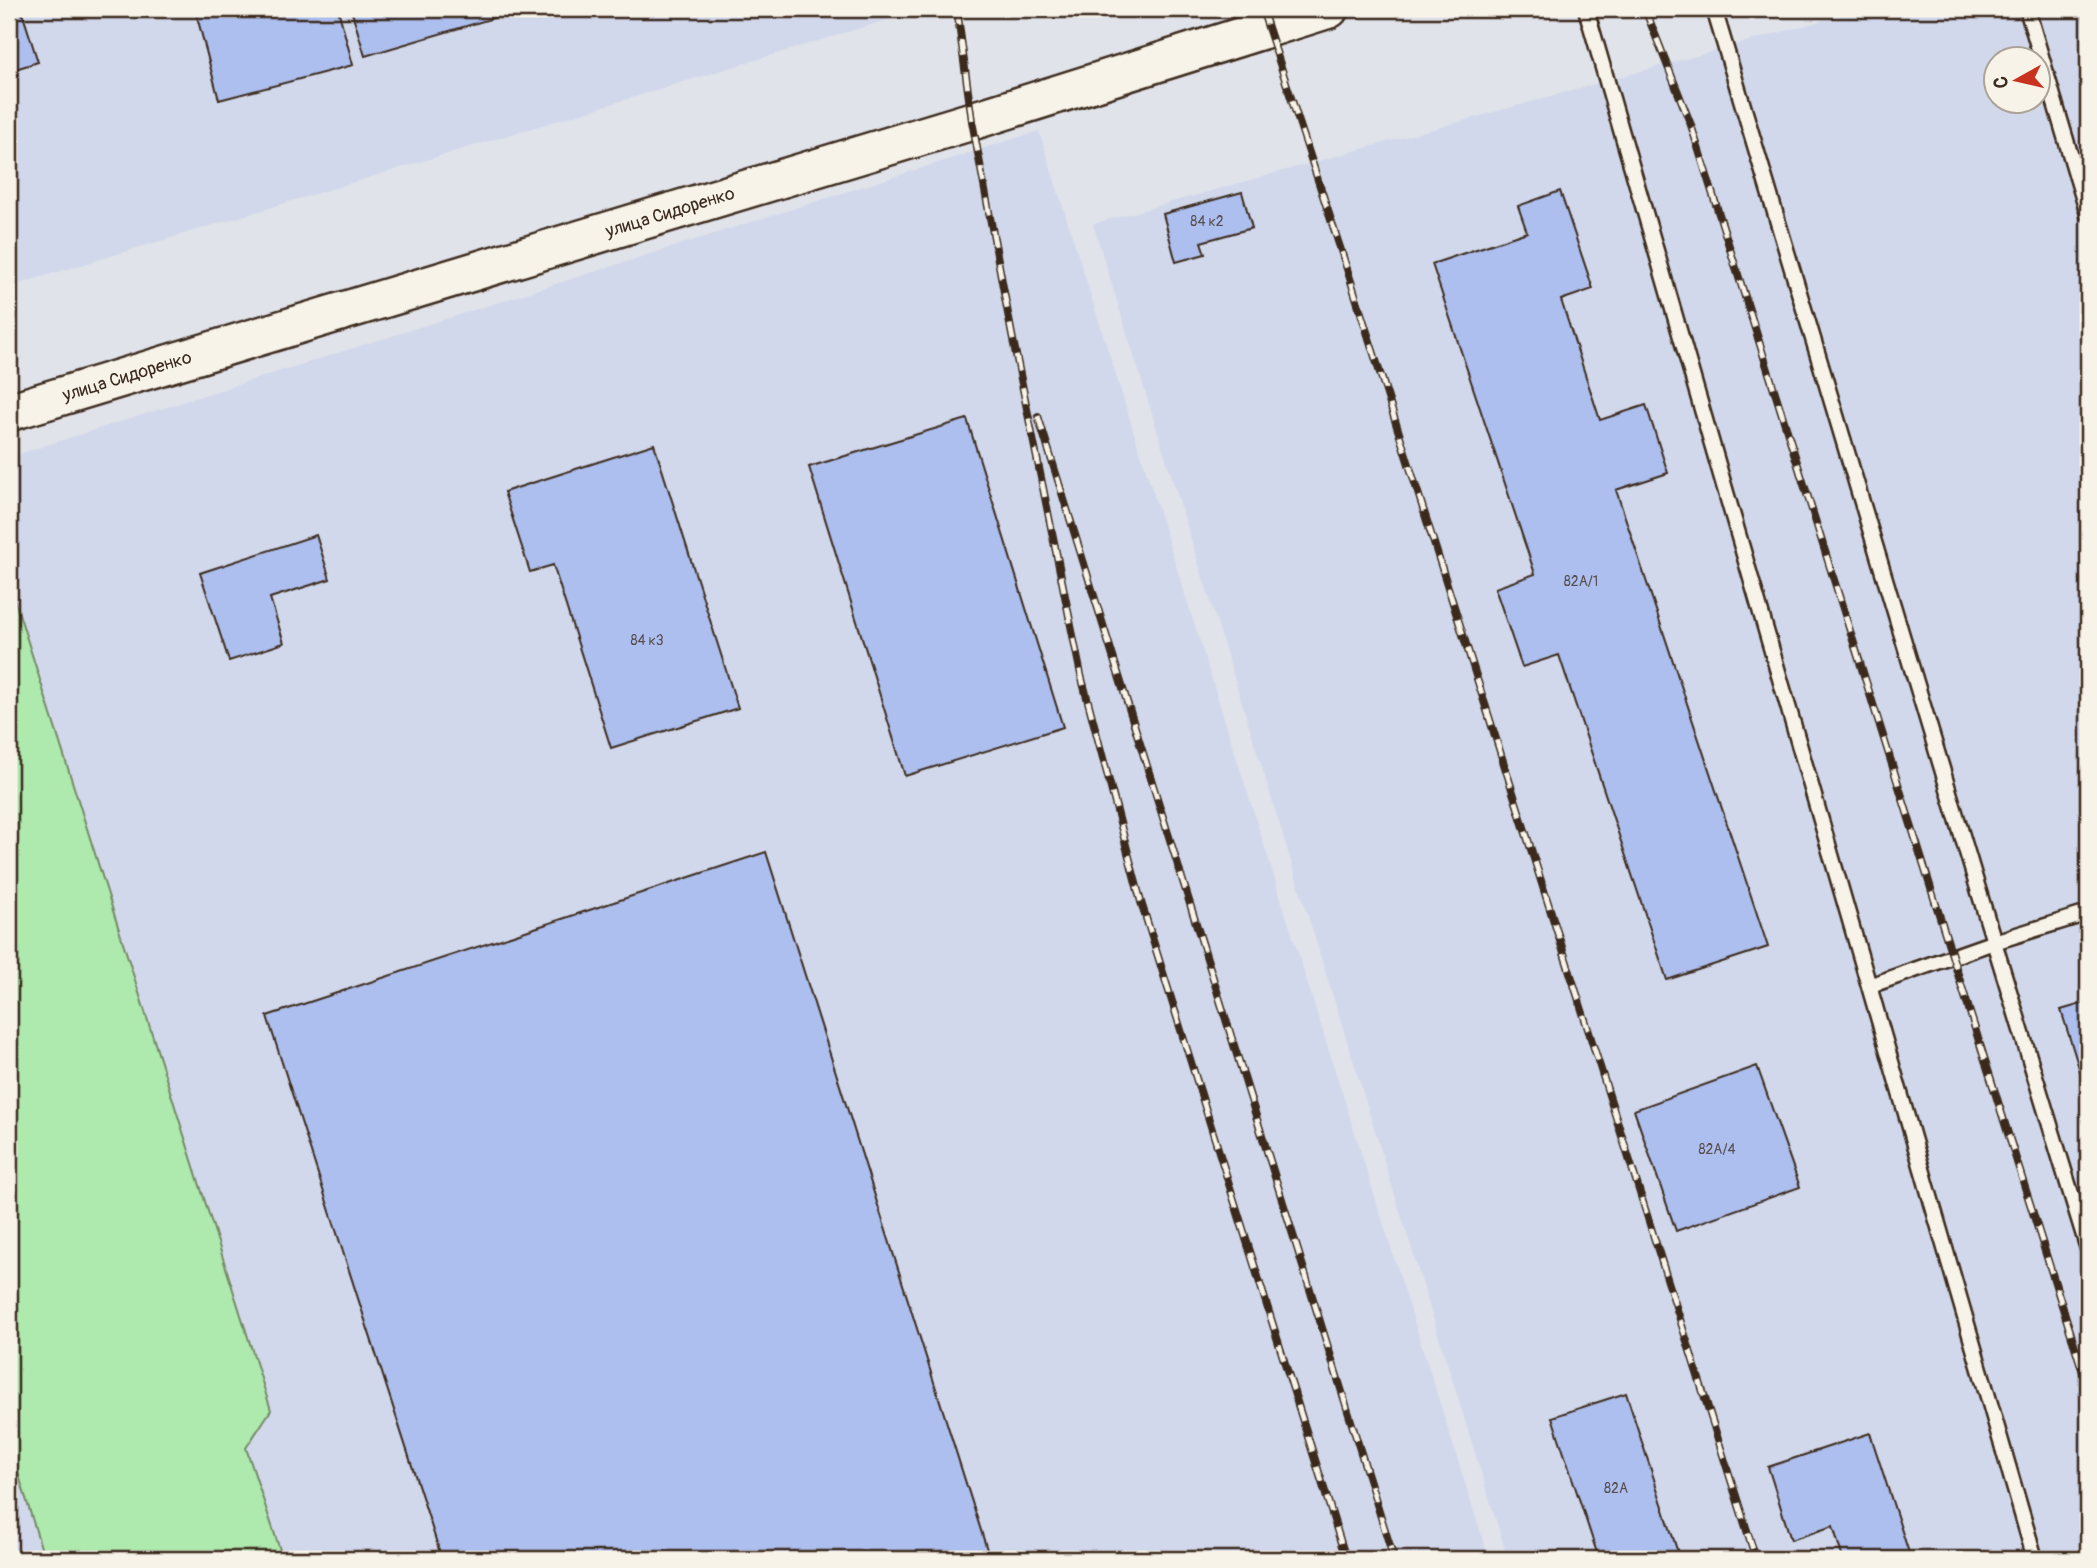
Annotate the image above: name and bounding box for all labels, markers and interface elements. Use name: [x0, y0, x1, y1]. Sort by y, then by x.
north arrow: [1982, 46, 2052, 116]
text: С: [1988, 74, 2014, 90]
street label: улица Сидоренко: [602, 182, 738, 243]
house number: 84 к2: [1190, 213, 1224, 230]
street label: улица Сидоренко: [59, 346, 195, 407]
house number: 82А/1: [1564, 573, 1598, 590]
house number: 84 к3: [630, 632, 664, 649]
house number: 82А/4: [1698, 1141, 1736, 1158]
house number: 82А: [1604, 1480, 1628, 1497]

